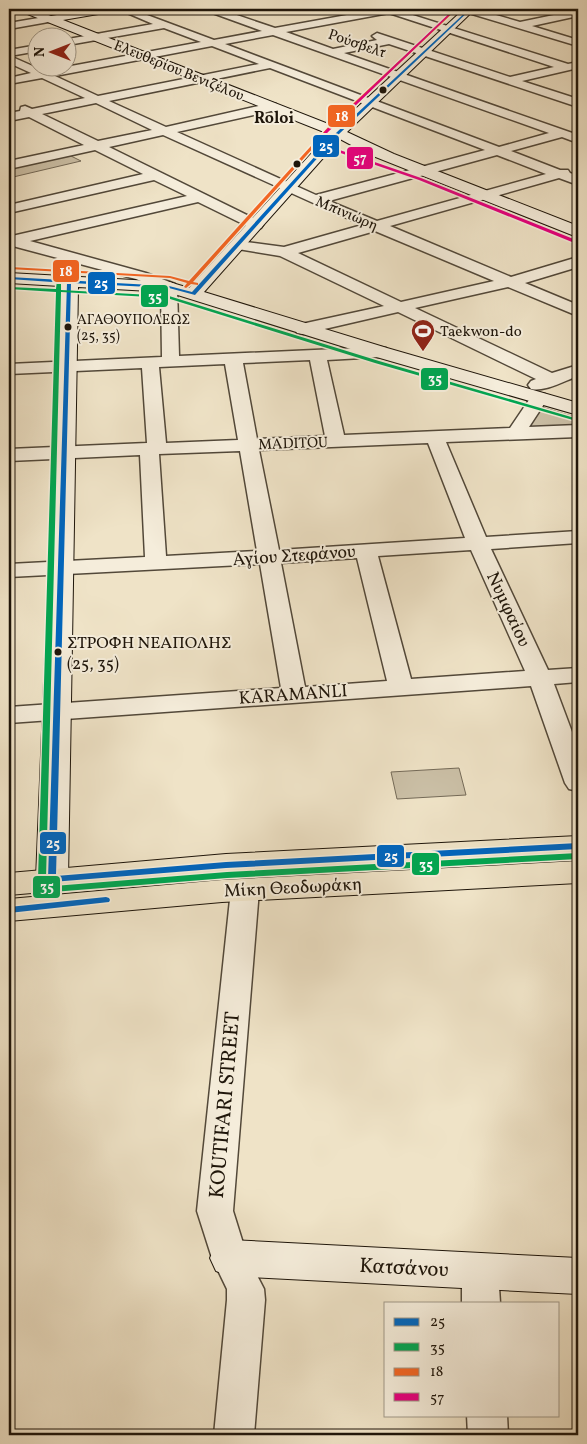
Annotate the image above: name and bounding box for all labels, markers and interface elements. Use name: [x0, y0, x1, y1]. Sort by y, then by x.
street label: Ρούσβελτ: [325, 25, 389, 64]
north arrow: [28, 28, 78, 78]
street label: Ελευθερίου Βενιζέλου: [110, 36, 247, 107]
text: N: [31, 47, 50, 57]
unlabelled marker: [378, 85, 388, 95]
line badge: 18: [327, 104, 356, 128]
district label: Roloi: [254, 108, 294, 130]
text: 18: [335, 108, 349, 127]
line badge: 25: [312, 134, 340, 158]
text: 25: [319, 138, 333, 157]
line badge: 57: [346, 146, 374, 170]
text: 57: [353, 150, 367, 169]
unlabelled marker: [292, 159, 302, 169]
street label: Μπινιώρη: [312, 192, 381, 237]
line badge: 18: [52, 259, 80, 283]
text: 18: [59, 263, 73, 282]
line badge: 25: [87, 271, 116, 295]
text: 25: [94, 275, 108, 294]
line badge: 35: [140, 284, 169, 308]
text: 35: [148, 288, 162, 307]
place label: ΑΓΑΘΟΥΠΟΛΕΩΣ (25, 35): [77, 311, 190, 346]
sports icon: Taekwon-do: [410, 318, 436, 352]
marker: ΑΓΑΘΟΥΠΟΛΕΩΣ (25, 35): [63, 322, 73, 332]
place label: Taekwon-do: [440, 322, 522, 343]
line badge: 35: [420, 367, 449, 391]
text: 35: [428, 370, 442, 389]
street label: MADITOU: [258, 433, 328, 456]
street label: Αγίου Στεφάνου: [232, 540, 356, 573]
street label: Νυμφαίου: [479, 568, 536, 651]
place label: ΣΤΡΟΦΗ ΝΕΑΠΟΛΗΣ (25, 35): [67, 632, 231, 676]
marker: ΣΤΡΟΦΗ ΝΕΑΠΟΛΗΣ (25, 35): [53, 647, 63, 657]
street label: KARAMANLI: [238, 679, 348, 712]
line badge: 25: [39, 831, 67, 855]
text: 25: [46, 835, 60, 854]
line badge: 25: [376, 844, 405, 868]
text: 25: [384, 848, 398, 867]
line badge: 35: [411, 852, 440, 876]
text: 35: [419, 856, 433, 875]
street label: Μίκη Θεοδωράκη: [223, 872, 363, 905]
line badge: 35: [32, 875, 61, 899]
text: 35: [40, 878, 54, 897]
street label: KOUTIFARI STREET: [203, 1010, 248, 1200]
street label: Κατσάνου: [358, 1252, 449, 1285]
legend: [384, 1302, 560, 1416]
text: 25: [430, 1312, 445, 1333]
text: 35: [430, 1338, 445, 1359]
text: 18: [430, 1362, 443, 1383]
text: 57: [430, 1388, 445, 1409]

